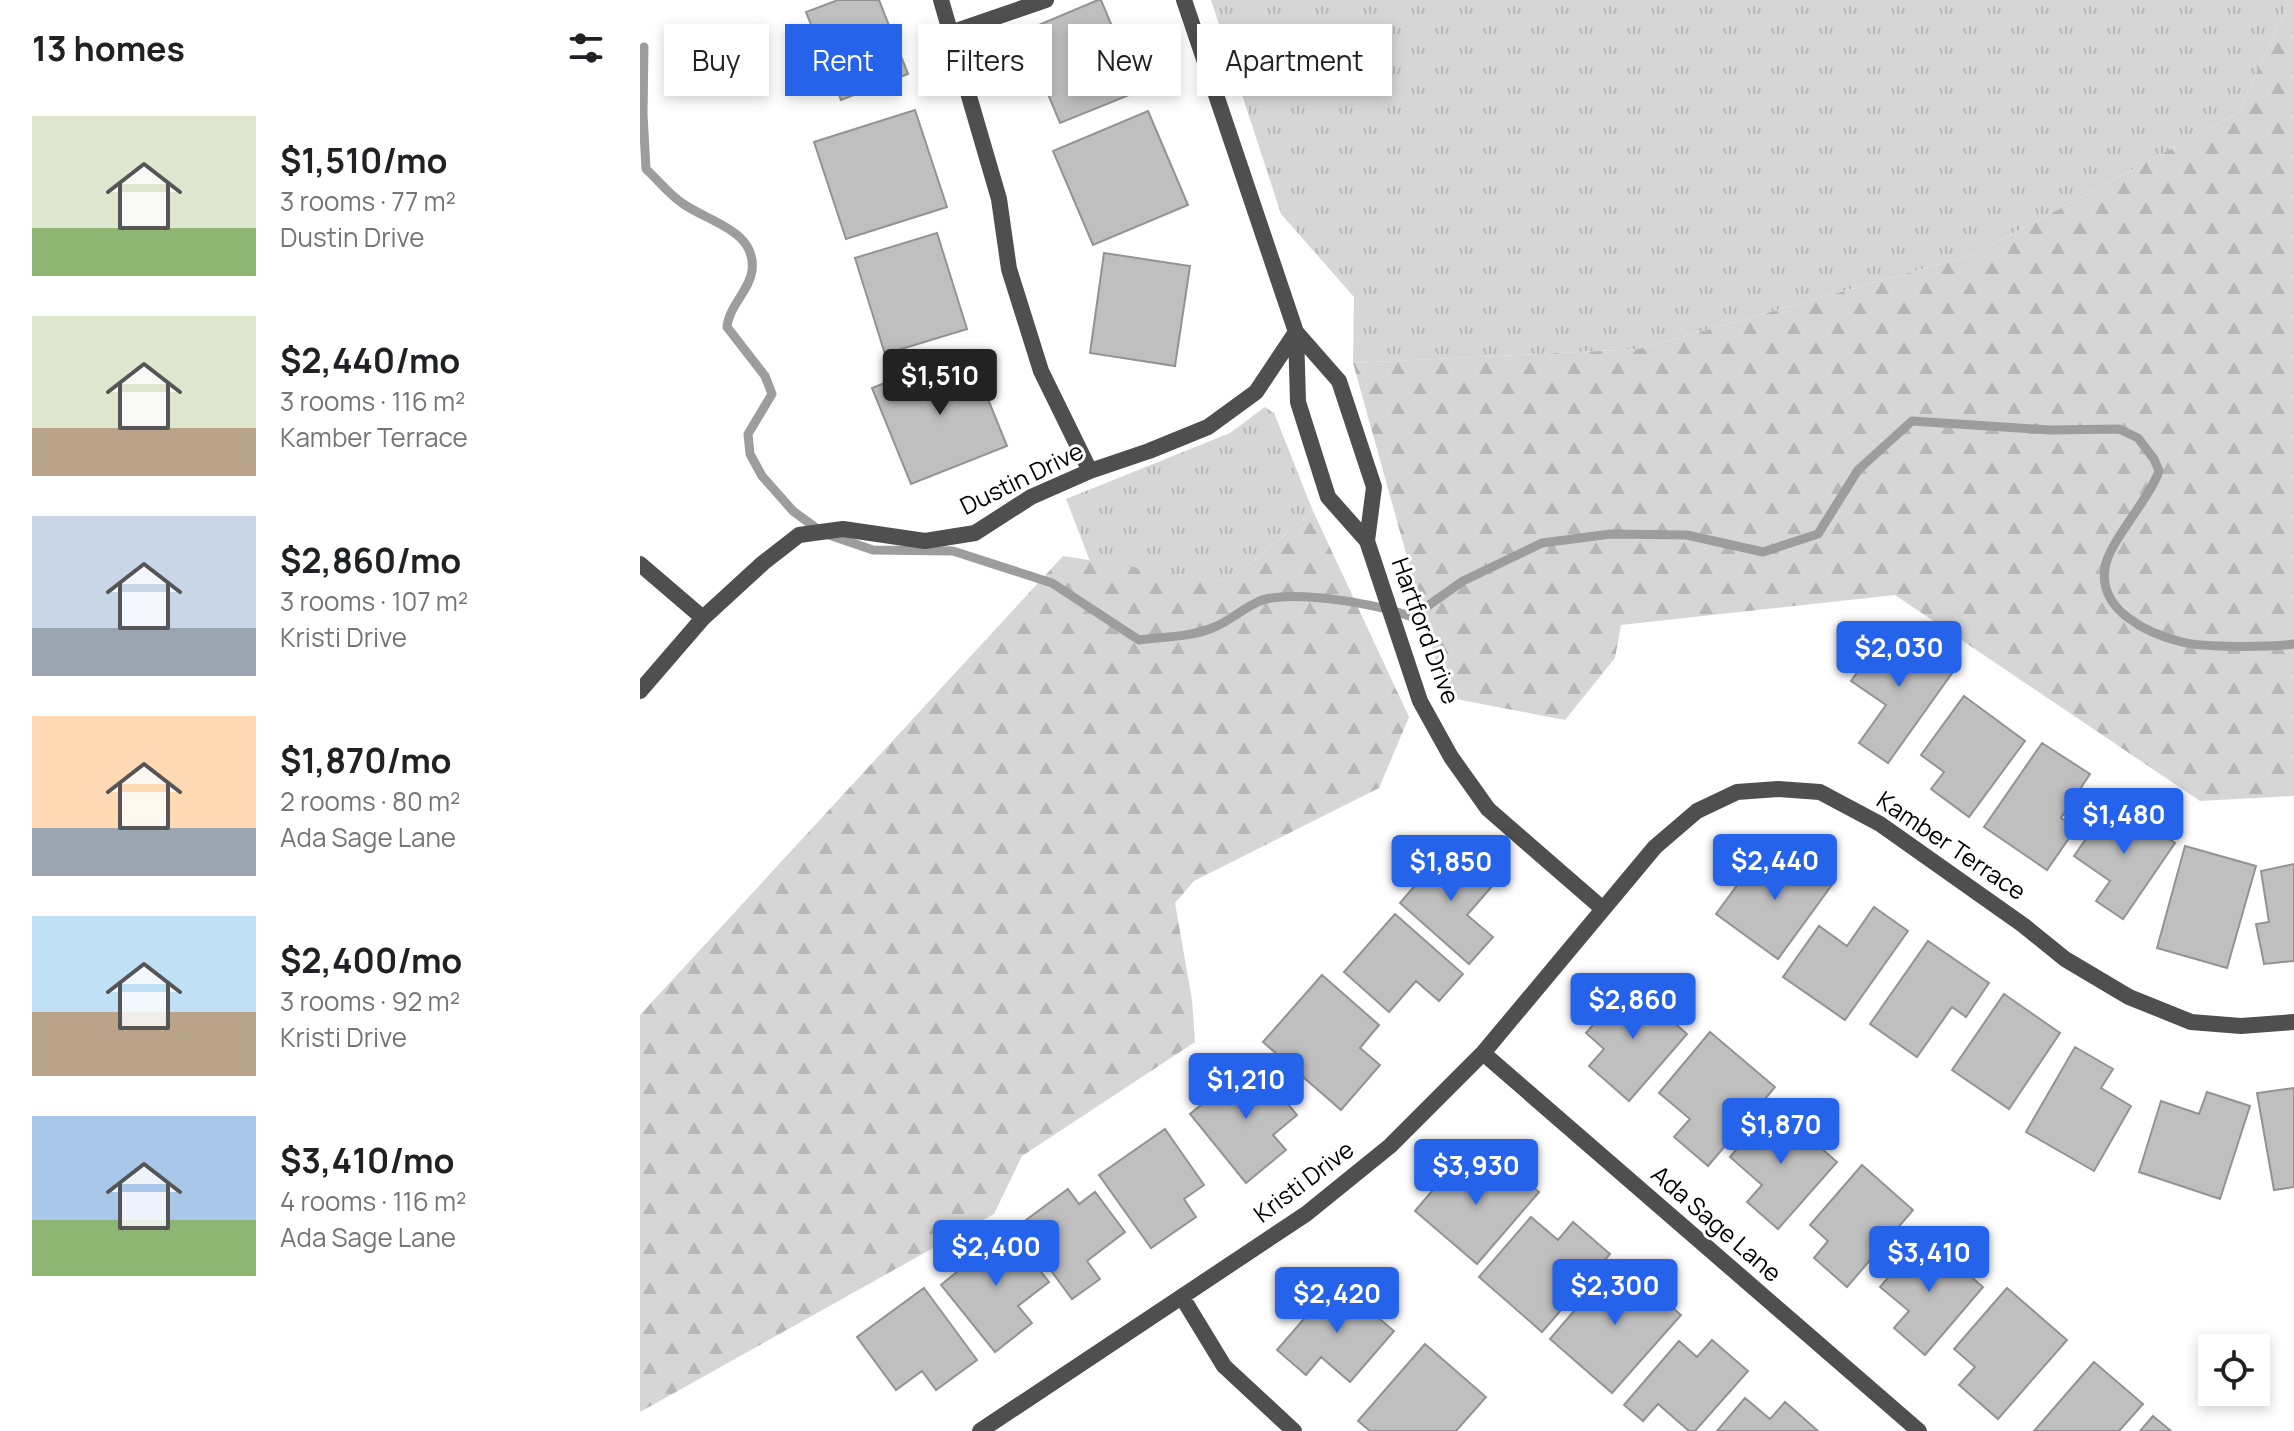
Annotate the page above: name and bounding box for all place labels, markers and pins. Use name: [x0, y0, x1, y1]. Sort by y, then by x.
pin: $1,510: [875, 349, 1005, 417]
pin: $2,030: [1834, 621, 1964, 689]
pin: $1,480: [2059, 788, 2189, 856]
pin: $2,440: [1710, 834, 1840, 902]
pin: $1,850: [1386, 835, 1516, 903]
pin: $2,860: [1568, 973, 1698, 1041]
pin: $1,210: [1181, 1053, 1311, 1121]
pin: $1,870: [1716, 1098, 1846, 1166]
pin: $3,930: [1411, 1139, 1541, 1207]
pin: $2,400: [931, 1220, 1061, 1288]
pin: $3,410: [1864, 1226, 1994, 1294]
pin: $2,300: [1550, 1259, 1680, 1327]
pin: $2,420: [1272, 1267, 1402, 1335]

